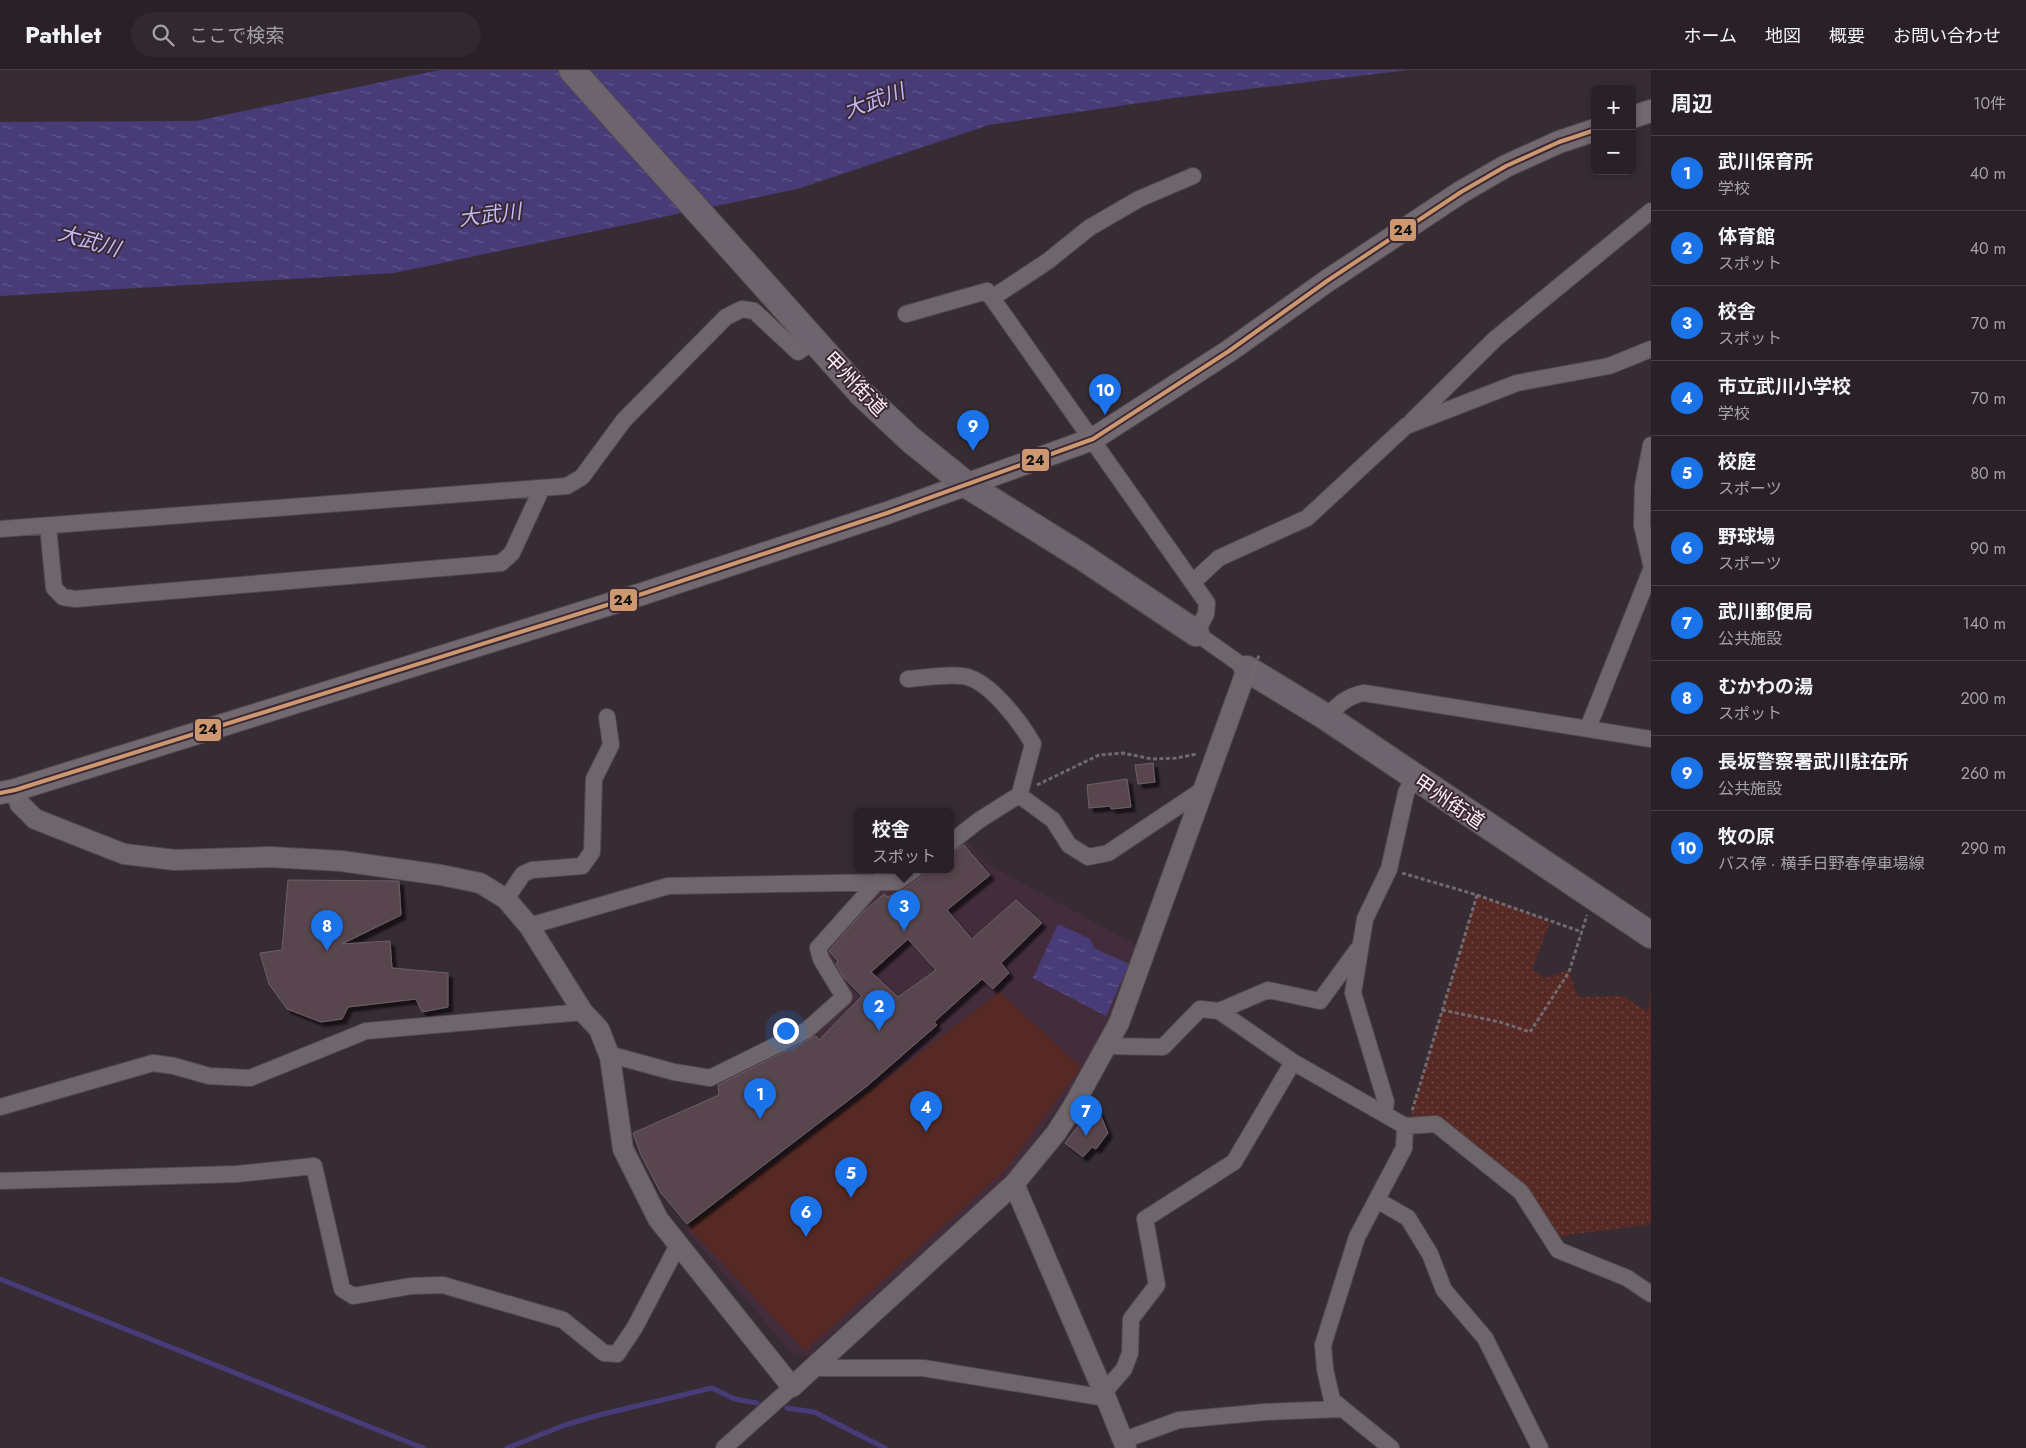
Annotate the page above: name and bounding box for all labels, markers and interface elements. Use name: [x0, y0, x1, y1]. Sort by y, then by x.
search box: [131, 12, 481, 57]
text: Pathlet: [25, 17, 101, 52]
icon: search: [149, 21, 177, 49]
text: ここで検索: [189, 22, 284, 49]
text: ホーム: [1684, 23, 1737, 49]
text: 地図: [1765, 23, 1801, 49]
text: 概要: [1829, 23, 1865, 49]
text: お問い合わせ: [1893, 23, 2001, 49]
water label: 大武川: [839, 75, 911, 126]
map controls: [1591, 85, 1636, 175]
button: +: [1591, 85, 1636, 130]
text: 周辺: [1671, 89, 1713, 119]
text: 10件: [1973, 92, 2006, 115]
button: −: [1591, 130, 1636, 175]
text: 武川保育所: [1718, 148, 1813, 175]
text: 1: [1683, 162, 1691, 185]
text: 40 m: [1970, 162, 2006, 185]
text: 学校: [1718, 177, 1750, 200]
water label: 大武川: [457, 196, 525, 234]
water label: 大武川: [55, 218, 125, 265]
line badge: 24: [1389, 218, 1417, 242]
text: 24: [1394, 220, 1413, 240]
text: 体育館: [1718, 223, 1775, 250]
text: 2: [1682, 237, 1692, 260]
text: 40 m: [1970, 237, 2006, 260]
text: スポット: [1718, 252, 1782, 275]
text: 校舎: [1718, 298, 1756, 325]
text: 3: [1682, 312, 1692, 335]
text: 70 m: [1971, 312, 2006, 335]
text: スポット: [1718, 327, 1782, 350]
street label: 甲州街道: [817, 345, 893, 423]
text: 市立武川小学校: [1718, 373, 1851, 400]
pin: 10: [1089, 374, 1121, 415]
text: 4: [1681, 387, 1693, 410]
text: 70 m: [1971, 387, 2006, 410]
text: 学校: [1718, 402, 1750, 425]
pin: 9: [957, 410, 989, 451]
line badge: 24: [1021, 448, 1050, 472]
text: 校庭: [1718, 448, 1756, 475]
text: 24: [1026, 450, 1045, 470]
text: 5: [1682, 462, 1692, 485]
text: 80 m: [1970, 462, 2006, 485]
text: スポーツ: [1718, 477, 1782, 500]
text: 野球場: [1718, 523, 1775, 550]
text: 6: [1682, 537, 1692, 560]
text: 90 m: [1970, 537, 2006, 560]
text: スポーツ: [1718, 552, 1782, 575]
line badge: 24: [609, 588, 638, 612]
text: 24: [614, 590, 633, 610]
text: 武川郵便局: [1718, 598, 1813, 625]
text: 7: [1682, 612, 1692, 635]
text: 140 m: [1963, 612, 2006, 635]
text: 公共施設: [1718, 627, 1782, 650]
text: むかわの湯: [1718, 673, 1813, 700]
text: 8: [1682, 687, 1692, 710]
text: 200 m: [1960, 687, 2006, 710]
text: スポット: [1718, 702, 1782, 725]
line badge: 24: [194, 718, 222, 742]
text: 24: [199, 719, 218, 739]
text: 長坂警察署武川駐在所: [1718, 748, 1908, 775]
text: 9: [1682, 762, 1692, 785]
text: 260 m: [1961, 762, 2006, 785]
street label: 甲州街道: [1408, 768, 1490, 836]
text: 公共施設: [1718, 777, 1782, 800]
popup: [854, 808, 954, 873]
text: 校舎: [872, 816, 910, 843]
text: 牧の原: [1718, 823, 1775, 850]
text: 10: [1678, 837, 1696, 860]
text: 290 m: [1961, 837, 2006, 860]
text: スポット: [872, 845, 936, 868]
text: バス停 · 横手日野春停車場線: [1718, 852, 1924, 875]
pin: 3: [888, 890, 920, 931]
pin: 8: [311, 910, 343, 951]
pin: 2: [863, 990, 895, 1031]
your location: [773, 1018, 799, 1044]
pin: 1: [744, 1078, 776, 1119]
pin: 4: [910, 1091, 942, 1132]
pin: 7: [1070, 1095, 1102, 1136]
pin: 5: [835, 1157, 867, 1198]
pin: 6: [790, 1196, 822, 1237]

